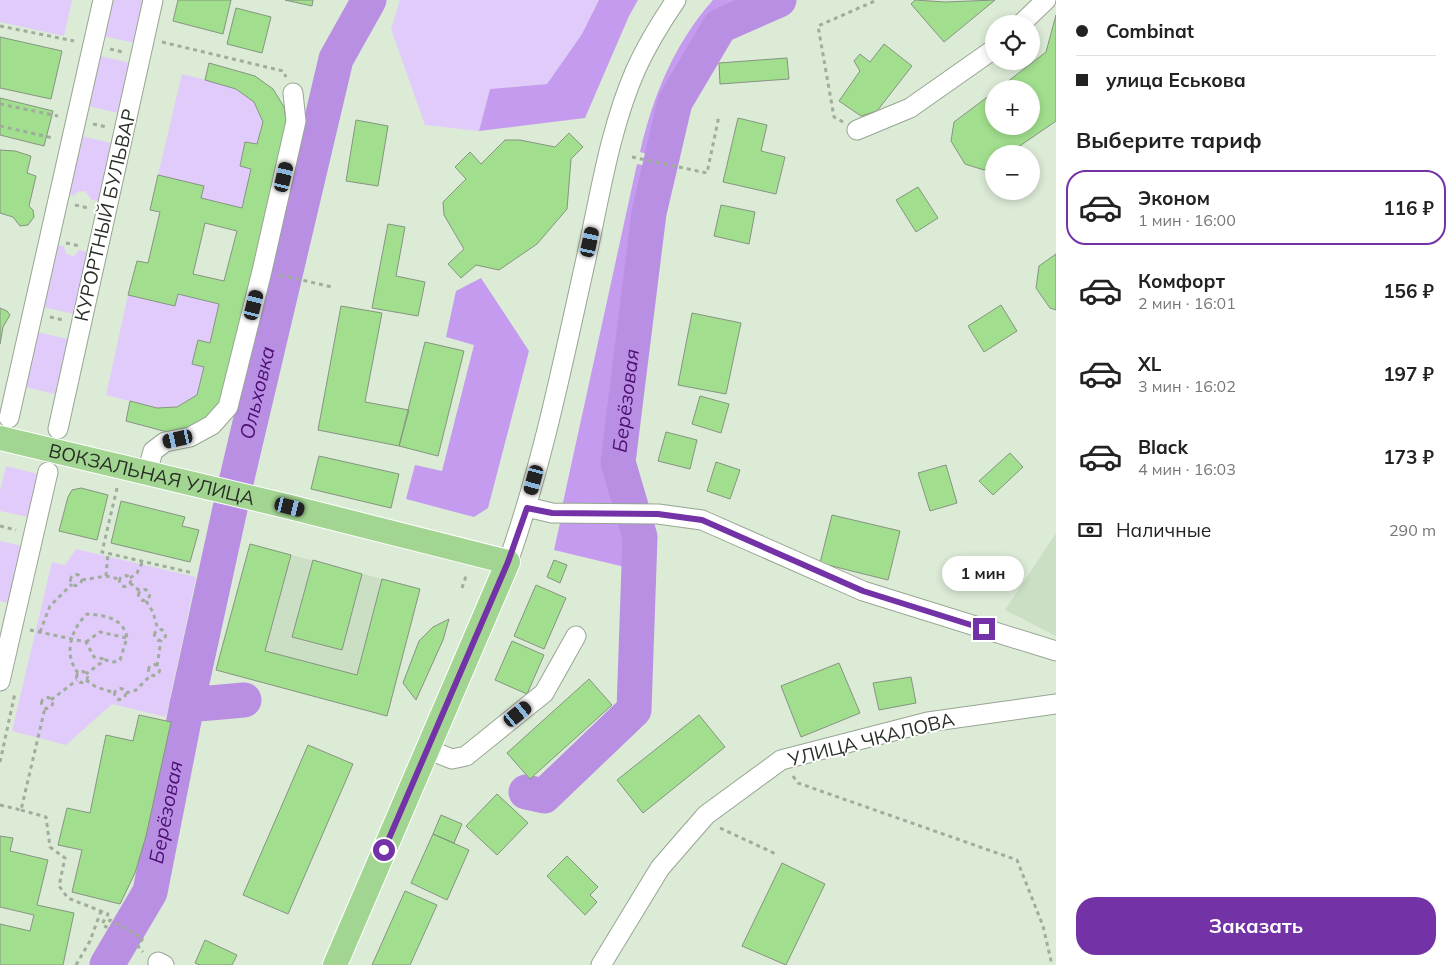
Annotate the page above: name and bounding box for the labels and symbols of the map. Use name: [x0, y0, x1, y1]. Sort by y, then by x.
street label: КУРОРТНЫЙ БУЛЬВАР: [69, 106, 141, 324]
car: [273, 161, 294, 193]
car: [579, 226, 600, 258]
car: [243, 289, 264, 321]
water label: Ольховка: [234, 344, 280, 442]
water label: Берёзовая: [606, 347, 644, 454]
car: [161, 428, 194, 450]
street label: ВОКЗАЛЬНАЯ УЛИЦА: [46, 438, 257, 510]
car: [522, 464, 545, 496]
car: [273, 496, 306, 518]
callout: 1 мин: [943, 556, 1025, 592]
route end: [973, 618, 995, 640]
car: [501, 699, 534, 729]
street label: УЛИЦА ЧКАЛОВА: [784, 707, 957, 772]
water label: Берёзовая: [143, 759, 188, 866]
route start: [373, 839, 395, 861]

